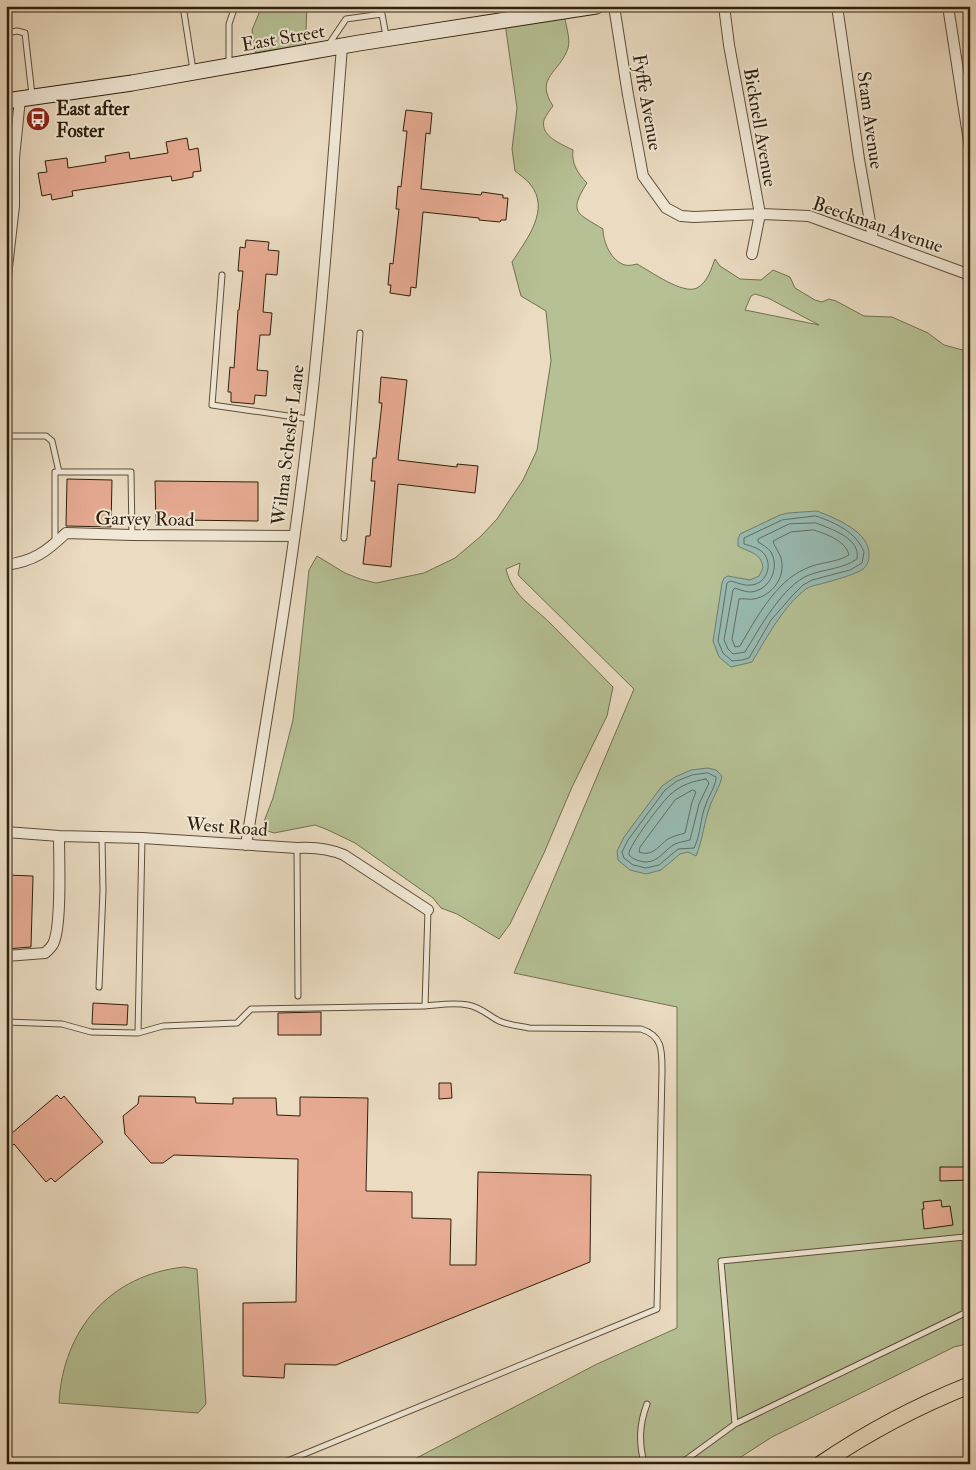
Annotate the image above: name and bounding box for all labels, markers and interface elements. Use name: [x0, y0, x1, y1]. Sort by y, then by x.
street label: East Street: [240, 19, 327, 57]
street label: Fyffe Avenue: [627, 52, 667, 152]
street label: Bicknell Avenue: [738, 66, 782, 189]
street label: Stam Avenue: [851, 70, 889, 171]
place label: East after Foster: [56, 97, 130, 143]
bus stop icon: East after Foster: [25, 106, 51, 132]
street label: Beeckman Avenue: [809, 191, 946, 259]
street label: Wilma Schesler Lane: [266, 363, 310, 528]
street label: Garvey Road: [95, 506, 195, 532]
street label: West Road: [184, 812, 269, 842]

